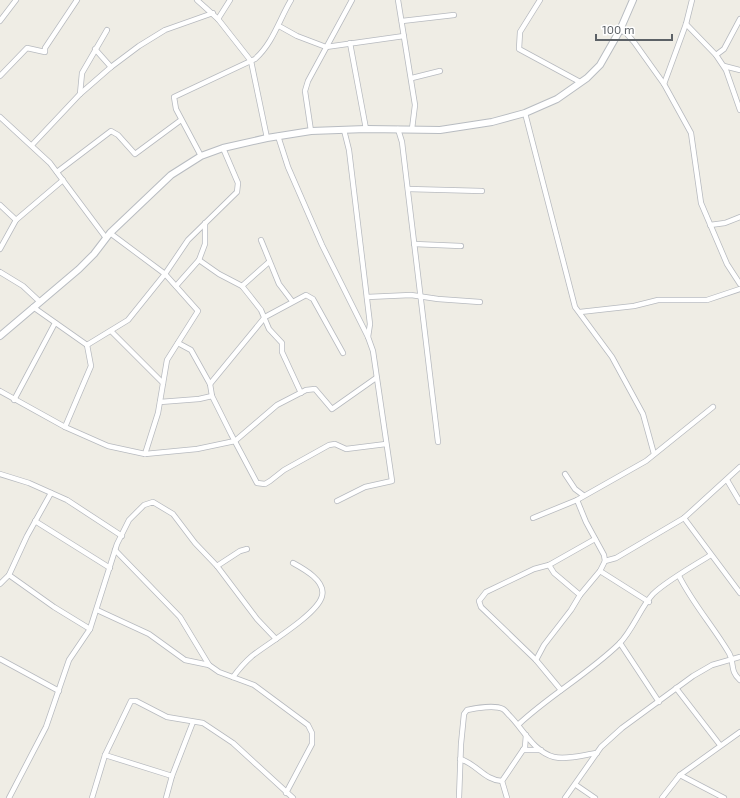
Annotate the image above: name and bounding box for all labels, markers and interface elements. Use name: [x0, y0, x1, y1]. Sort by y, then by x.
scale bar: [596, 16, 672, 42]
text: 100 m: [602, 22, 634, 36]

